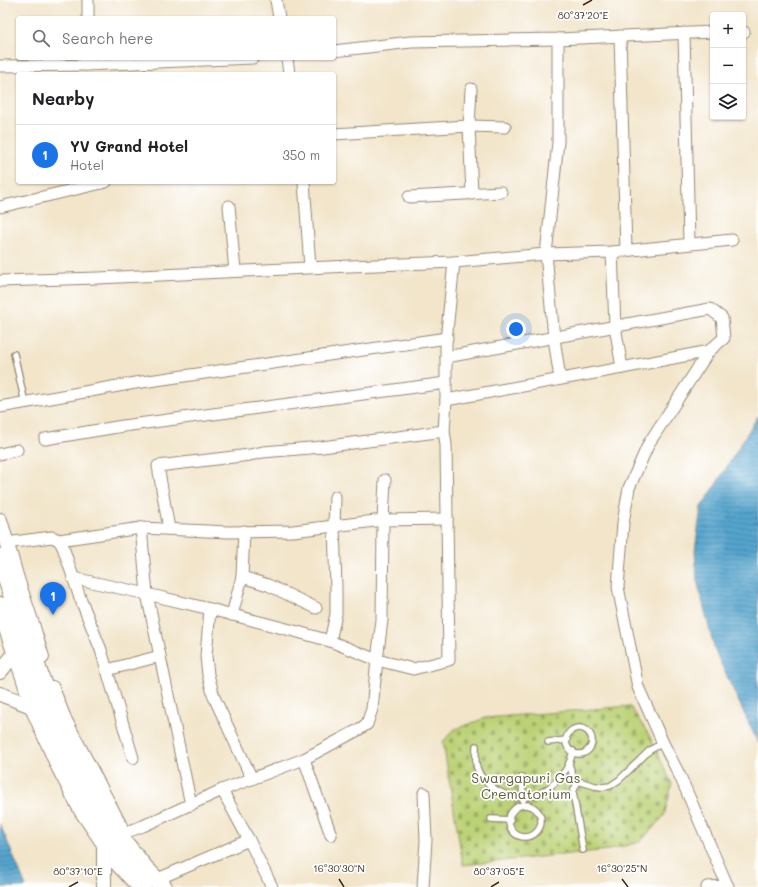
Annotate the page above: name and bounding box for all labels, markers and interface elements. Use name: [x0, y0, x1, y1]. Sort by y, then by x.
text: 80°37'20"E: [558, 8, 609, 22]
map controls: [710, 12, 746, 120]
button: +: [710, 12, 746, 48]
search box: [16, 16, 336, 60]
icon: search: [30, 27, 52, 49]
text: Search here: [62, 28, 153, 48]
button: −: [710, 48, 746, 84]
button: layers: [710, 84, 746, 120]
text: Nearby: [32, 87, 94, 109]
text: YV Grand Hotel: [70, 136, 188, 156]
text: 1: [42, 146, 48, 163]
text: 350 m: [282, 146, 320, 163]
text: Hotel: [70, 156, 104, 173]
your location: [506, 319, 526, 339]
pin: 1: [40, 582, 66, 615]
park label: Swargapuri Gas Crematorium: [471, 768, 581, 803]
text: 16°30'30"N: [313, 861, 365, 875]
text: 16°30'25"N: [597, 861, 647, 875]
text: 80°37'10"E: [53, 864, 103, 878]
text: 80°37'05"E: [474, 864, 525, 878]

